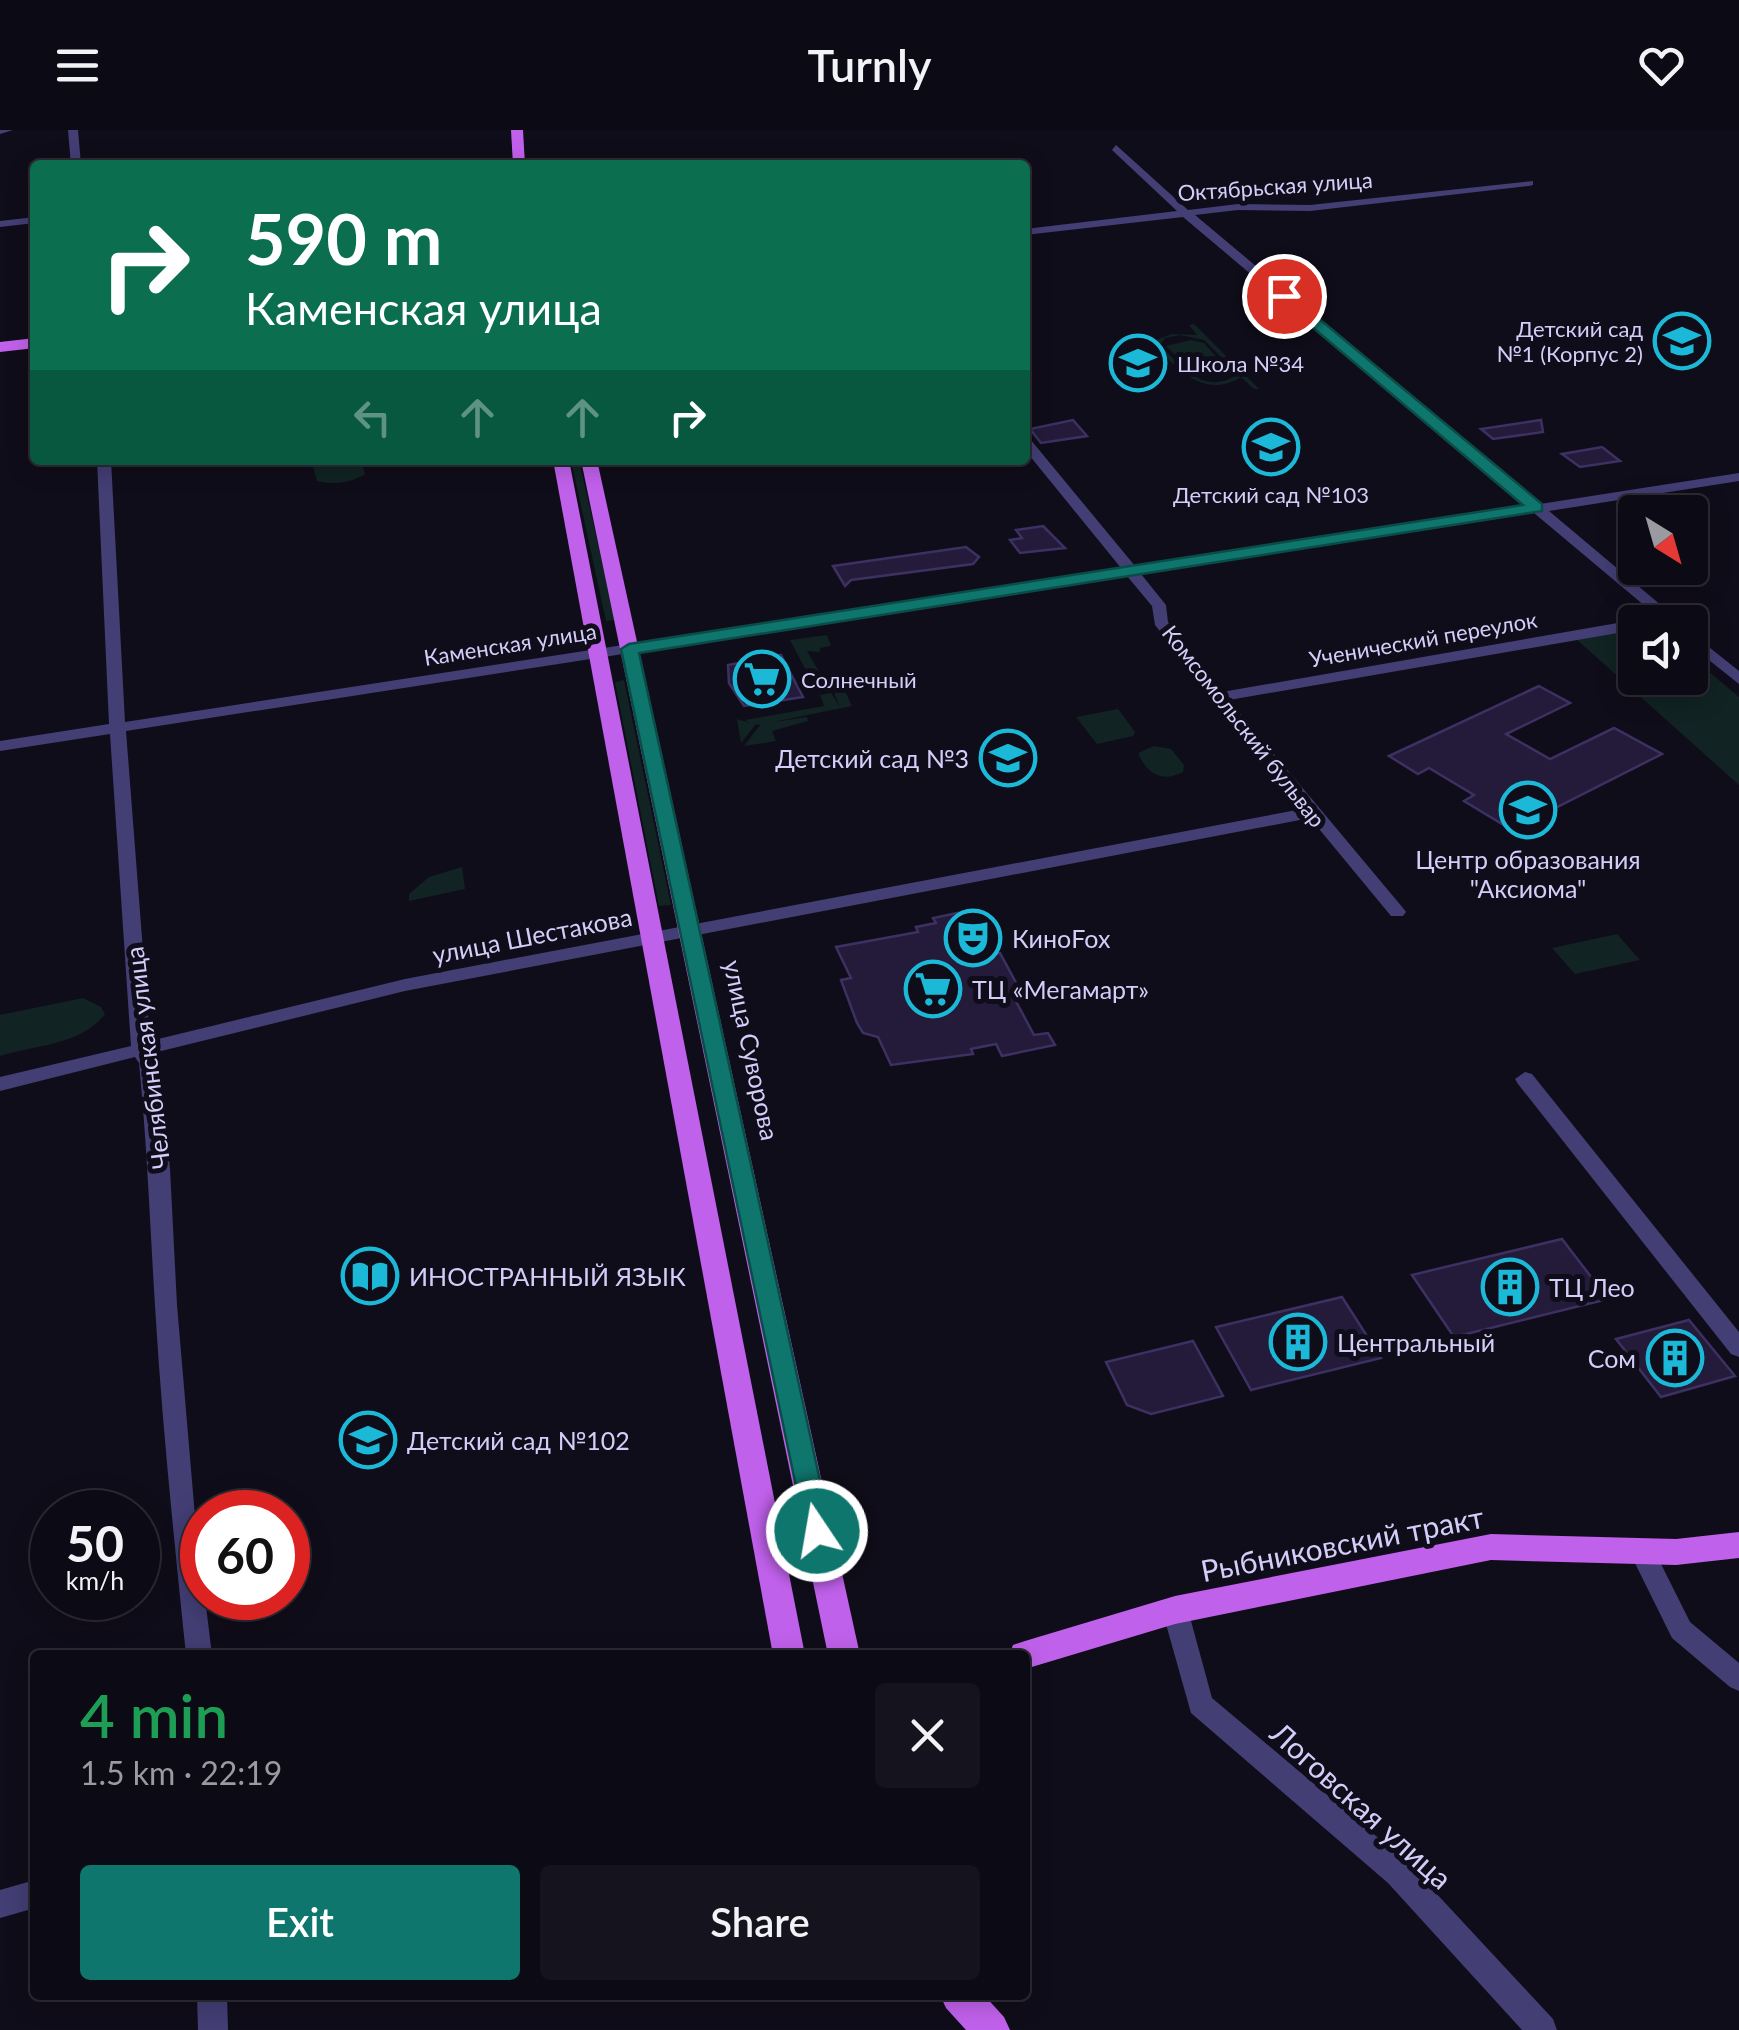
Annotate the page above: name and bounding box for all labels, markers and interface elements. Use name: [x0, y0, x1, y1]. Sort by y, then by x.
icon: menu: [50, 38, 105, 93]
text: Turnly: [808, 38, 931, 92]
icon: heart: [1634, 38, 1689, 93]
street label: Октябрьская улица: [1177, 166, 1373, 206]
text: 590 m: [245, 196, 442, 280]
icon: right: [80, 200, 210, 330]
pin: [1242, 254, 1327, 339]
icon: arrive: [1257, 269, 1312, 324]
text: Каменская улица: [245, 281, 602, 335]
school or university icon: Детский сад №1 (Корпус 2): [1652, 311, 1712, 371]
place label: Детский сад №1 (Корпус 2): [1496, 315, 1643, 367]
school or university icon: Школа №34: [1108, 333, 1168, 393]
place label: Школа №34: [1177, 350, 1304, 377]
icon: left: [345, 390, 400, 445]
icon: ahead: [450, 390, 505, 445]
icon: ahead: [555, 390, 610, 445]
icon: right: [660, 390, 715, 445]
school or university icon: Детский сад №103: [1241, 417, 1301, 477]
place label: Детский сад №103: [1173, 481, 1369, 508]
north arrow: [1618, 495, 1708, 585]
map controls: [1618, 495, 1708, 695]
button: sound: [1618, 605, 1708, 695]
street label: Ученический переулок: [1307, 606, 1540, 672]
street label: Каменская улица: [422, 617, 598, 671]
street label: Комсомольский бульвар: [1157, 620, 1331, 832]
supermarket icon: Солнечный: [732, 649, 792, 709]
place label: Солнечный: [801, 666, 917, 693]
school or university icon: Детский сад №3: [978, 728, 1038, 788]
place label: Детский сад №3: [775, 743, 969, 773]
school or university icon: Центр образования "Аксиома": [1498, 780, 1558, 840]
place label: Центр образования "Аксиома": [1415, 844, 1641, 903]
street label: улица Шестакова: [430, 901, 634, 969]
theatre icon: КиноFox: [943, 908, 1003, 968]
place label: КиноFox: [1012, 923, 1111, 953]
street label: Челябинская улица: [118, 945, 176, 1171]
street label: улица Суворова: [718, 957, 786, 1143]
supermarket icon: ТЦ «Мегамарт»: [903, 959, 963, 1019]
place label: ТЦ «Мегамарт»: [972, 974, 1149, 1004]
library icon: ИНОСТРАННЫЙ ЯЗЫК: [340, 1246, 400, 1306]
building icon: ТЦ Лео: [1480, 1257, 1540, 1317]
place label: ИНОСТРАННЫЙ ЯЗЫК: [409, 1261, 686, 1291]
place label: ТЦ Лео: [1549, 1272, 1635, 1302]
building icon: Центральный: [1268, 1312, 1328, 1372]
place label: Центральный: [1337, 1327, 1495, 1357]
building icon: Сом: [1645, 1328, 1705, 1388]
place label: Сом: [1588, 1343, 1636, 1373]
school or university icon: Детский сад №102: [338, 1410, 398, 1470]
place label: Детский сад №102: [407, 1425, 630, 1455]
position arrow: [765, 1479, 869, 1583]
speed limit sign: 60: [180, 1490, 310, 1620]
street label: Рыбниковский тракт: [1197, 1498, 1487, 1588]
text: 50: [66, 1513, 124, 1573]
text: km/h: [66, 1565, 124, 1595]
text: 4 min: [80, 1679, 228, 1751]
button: close: [875, 1683, 980, 1788]
street label: Логовская улица: [1263, 1714, 1460, 1896]
text: 1.5 km · 22:19: [80, 1753, 282, 1792]
button: Exit: [80, 1865, 520, 1980]
button: Share: [540, 1865, 980, 1980]

